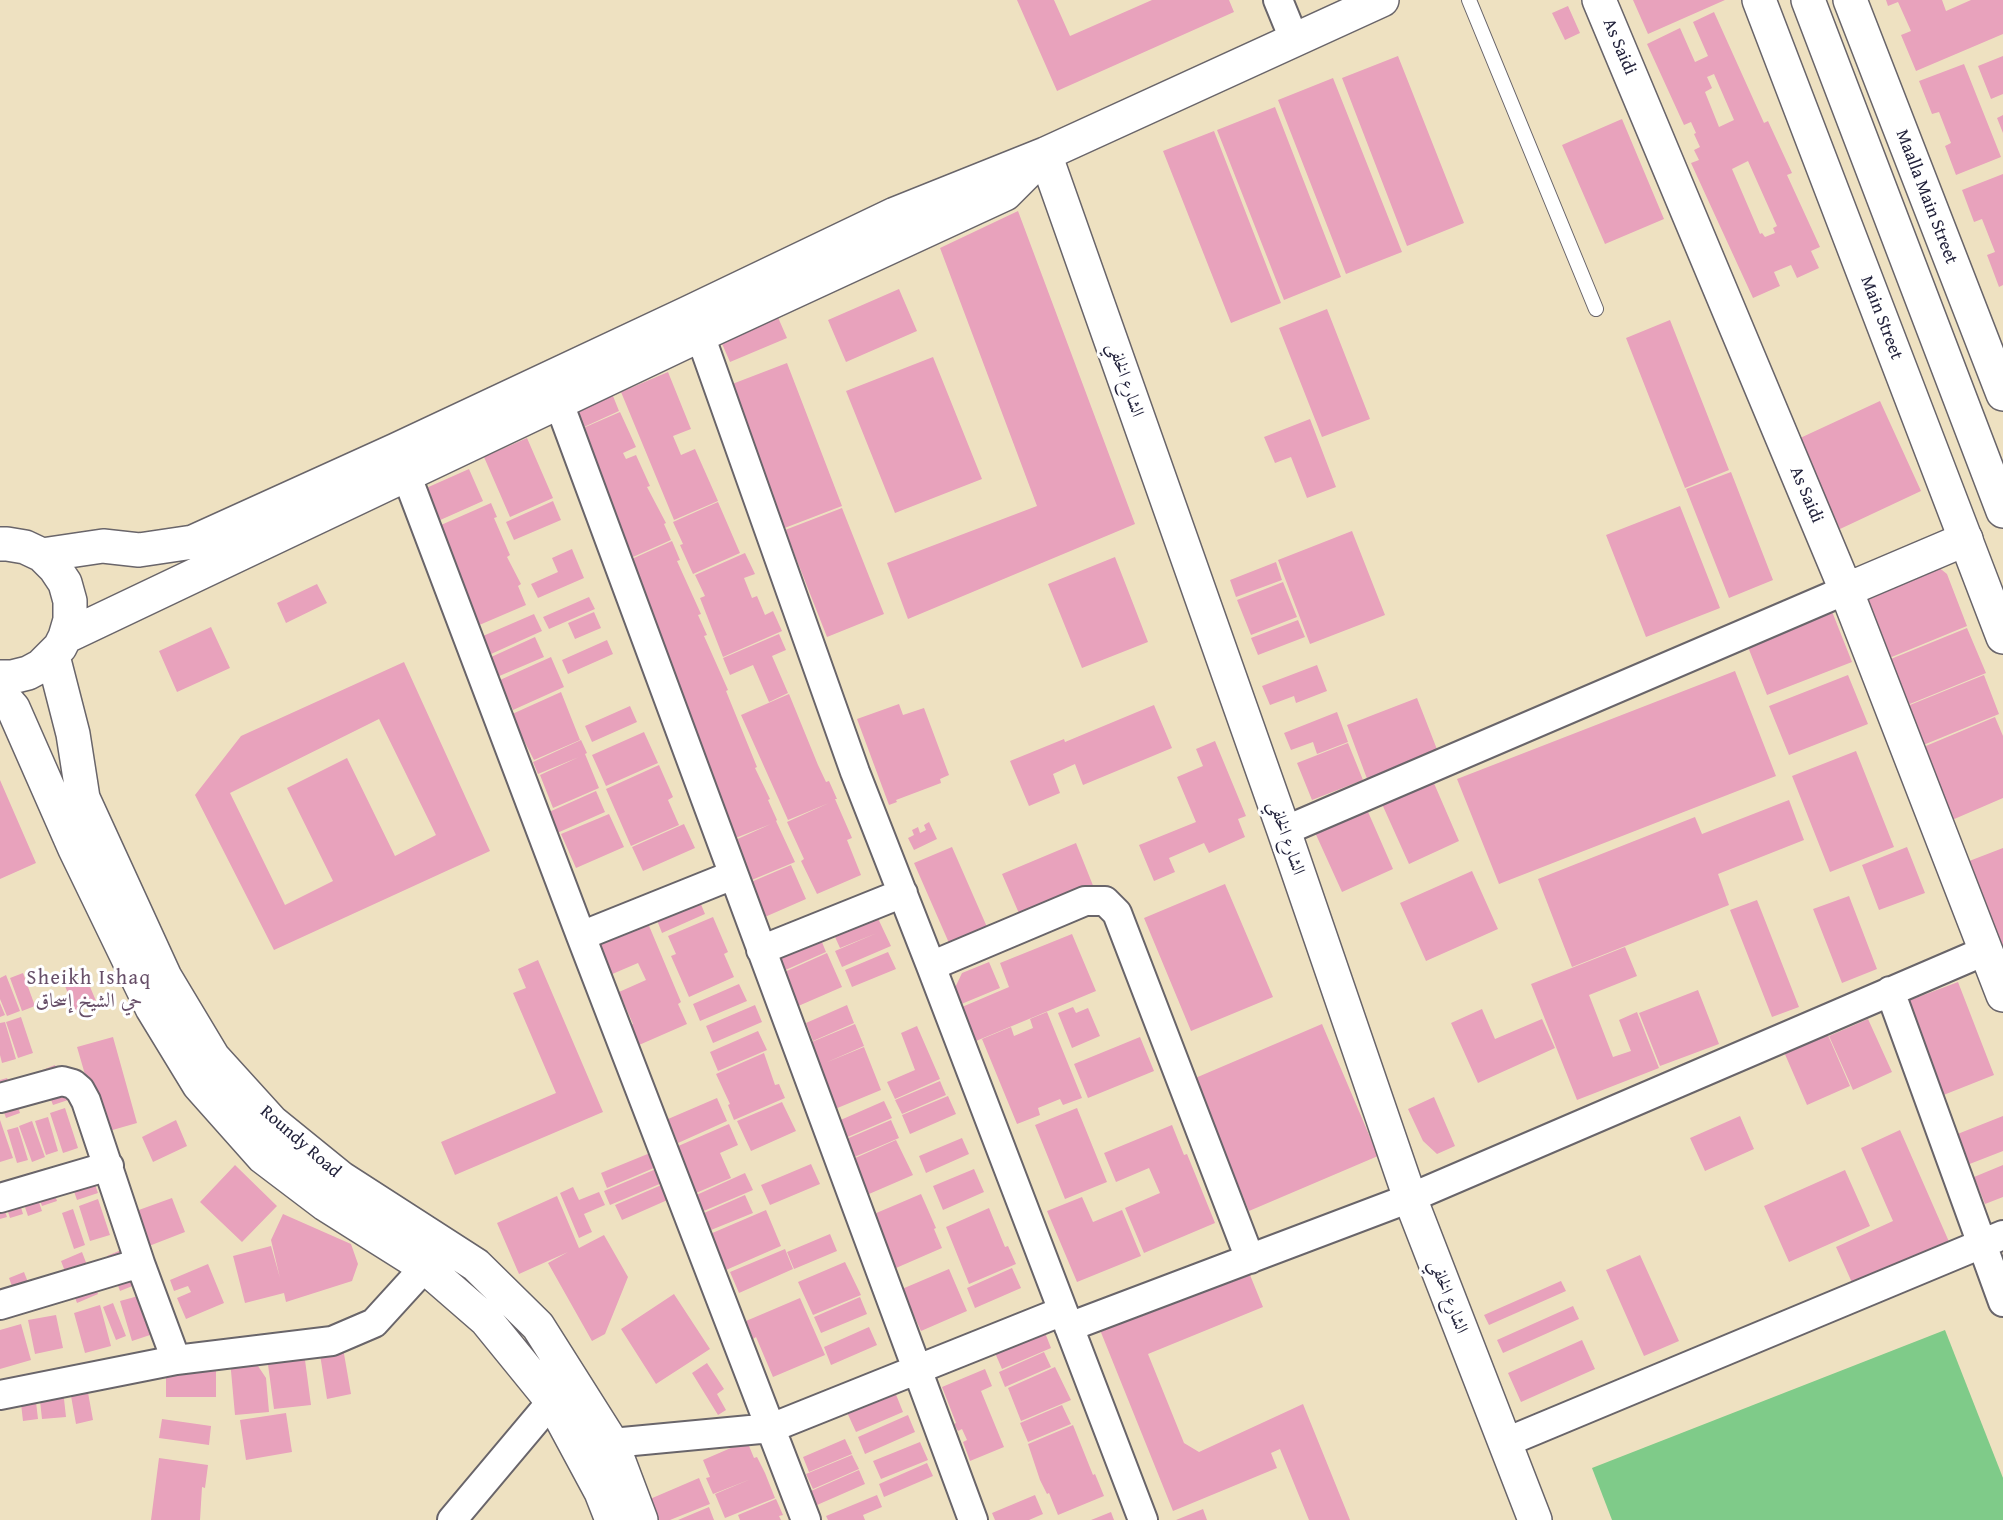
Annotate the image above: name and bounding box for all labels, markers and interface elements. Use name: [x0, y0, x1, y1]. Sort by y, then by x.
street label: As Saidi: [1598, 16, 1640, 78]
street label: Maalla Main Street: [1890, 127, 1962, 267]
street label: Main Street: [1855, 273, 1907, 363]
street label: الشارع الخلفي: [1102, 340, 1148, 420]
street label: As Saidi: [1785, 464, 1827, 526]
street label: الشارع الخلفي: [1263, 798, 1309, 878]
district label: Sheikh Ishaq حي الشيخ إسحاق: [26, 967, 152, 1014]
street label: Roundy Road: [255, 1101, 345, 1183]
street label: الشارع الخلفي: [1424, 1257, 1472, 1337]

